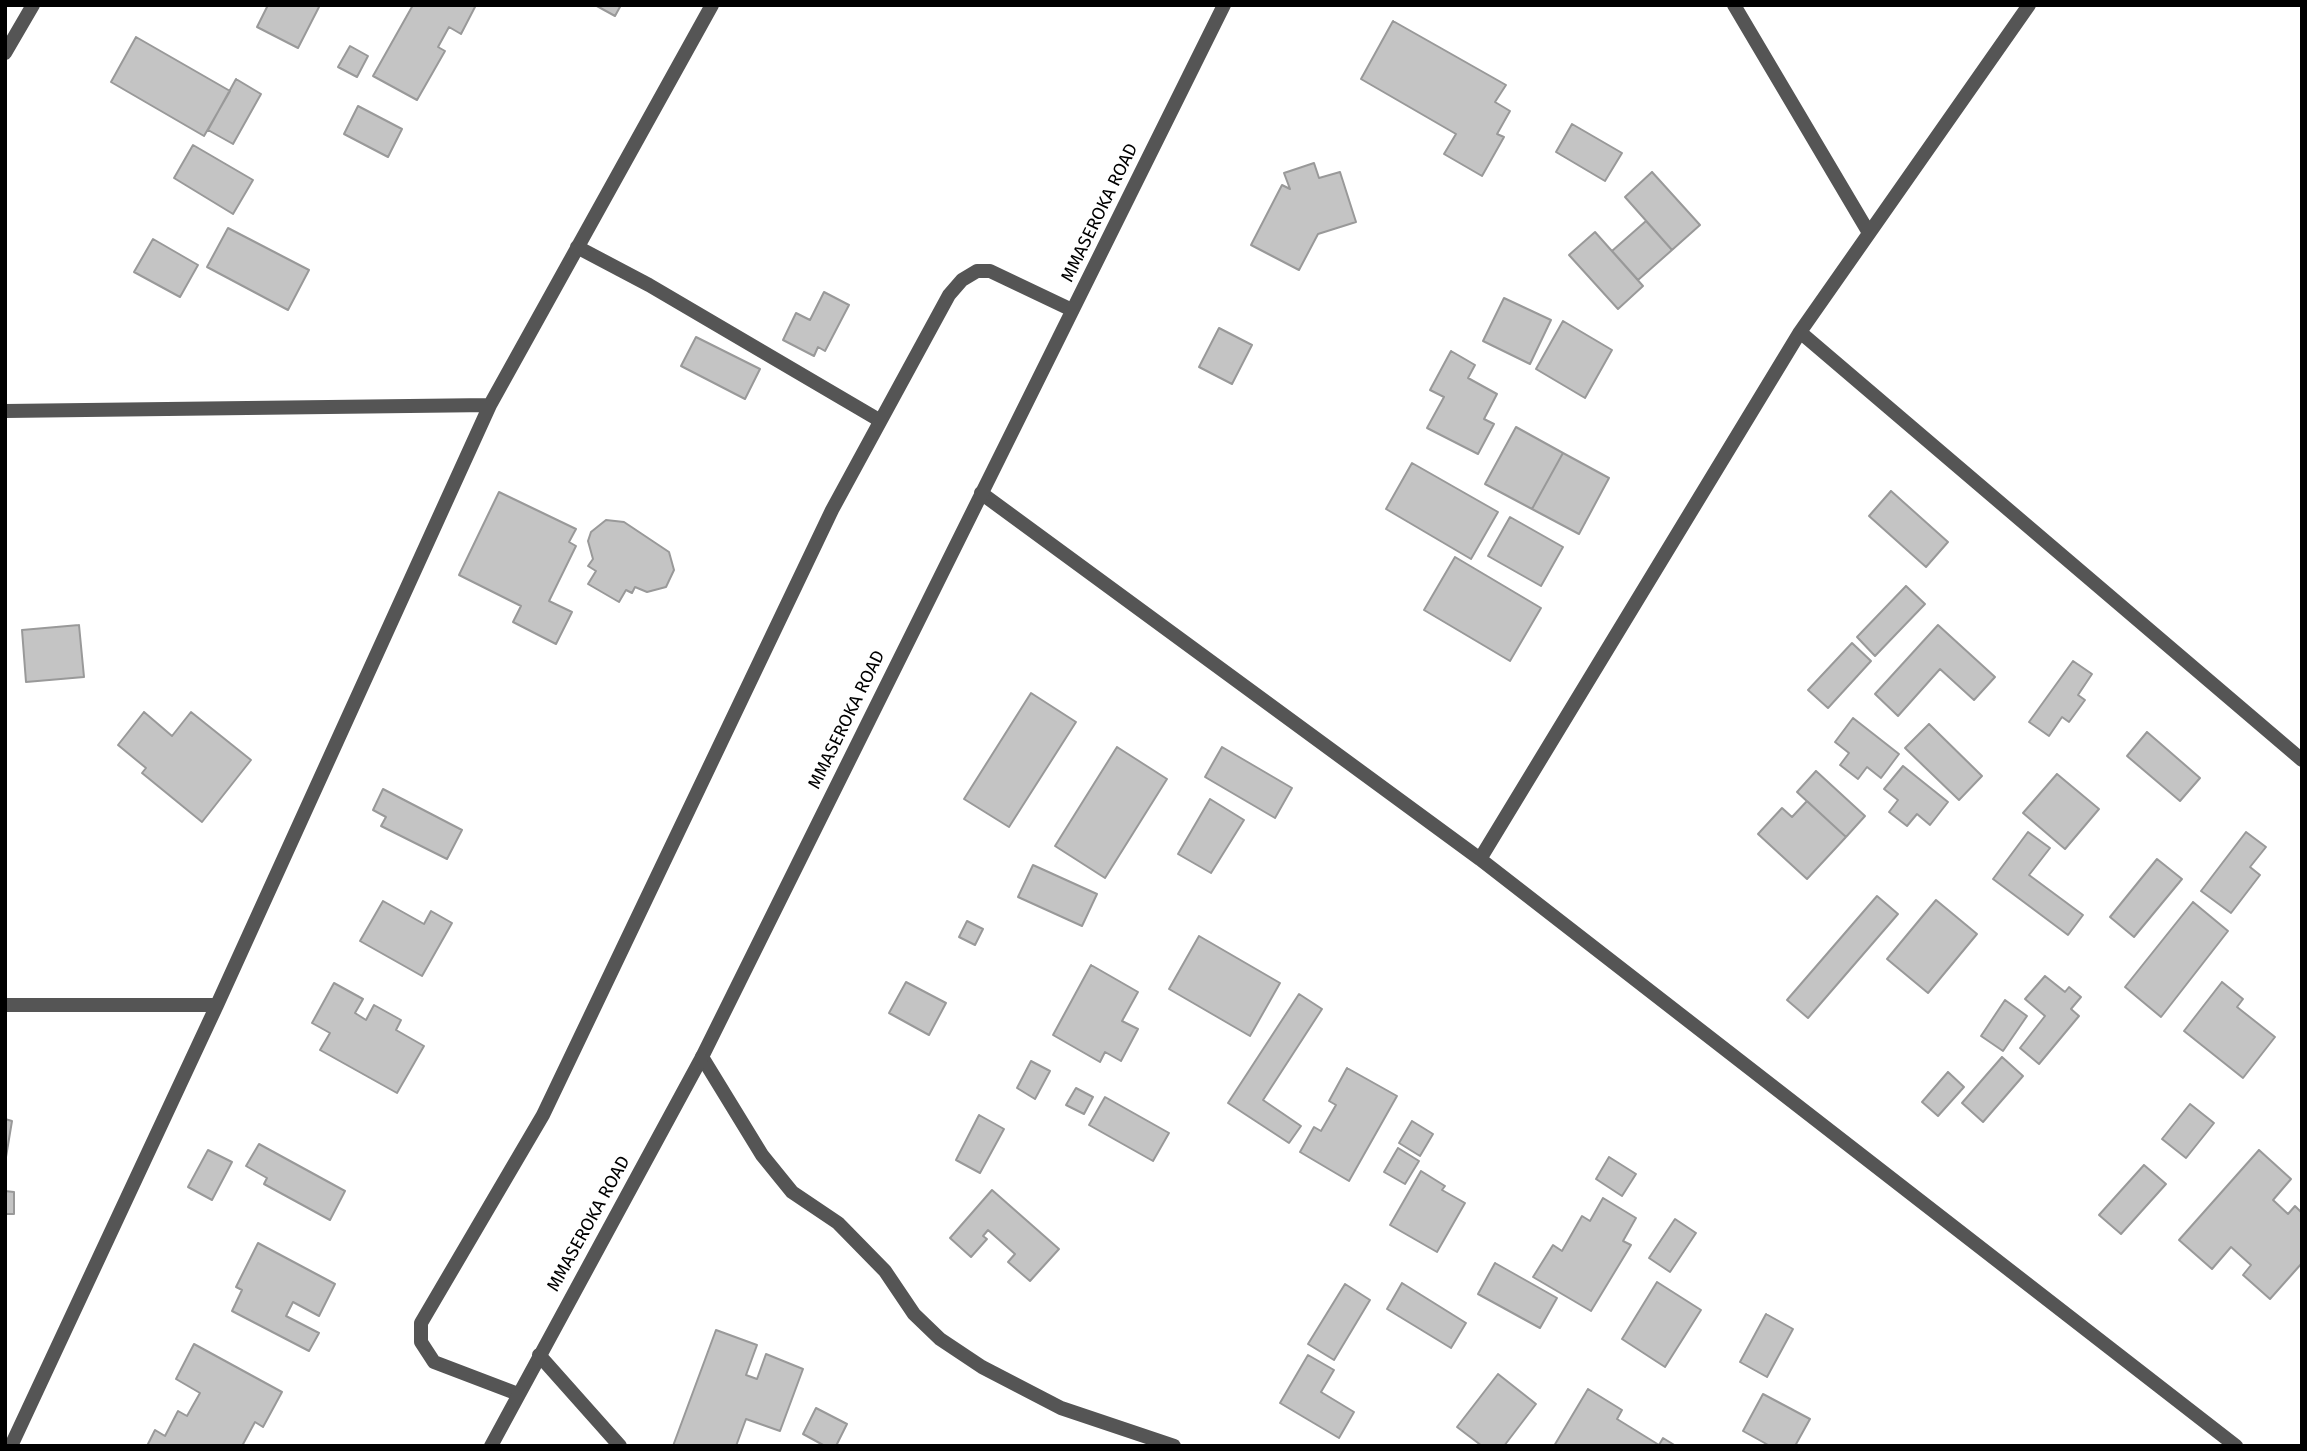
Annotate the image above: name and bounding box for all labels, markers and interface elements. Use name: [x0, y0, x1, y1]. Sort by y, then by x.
street label: MMASEROKA ROAD: [1057, 140, 1143, 286]
street label: MMASEROKA ROAD: [804, 647, 890, 793]
street label: MMASEROKA ROAD: [543, 1152, 635, 1296]

